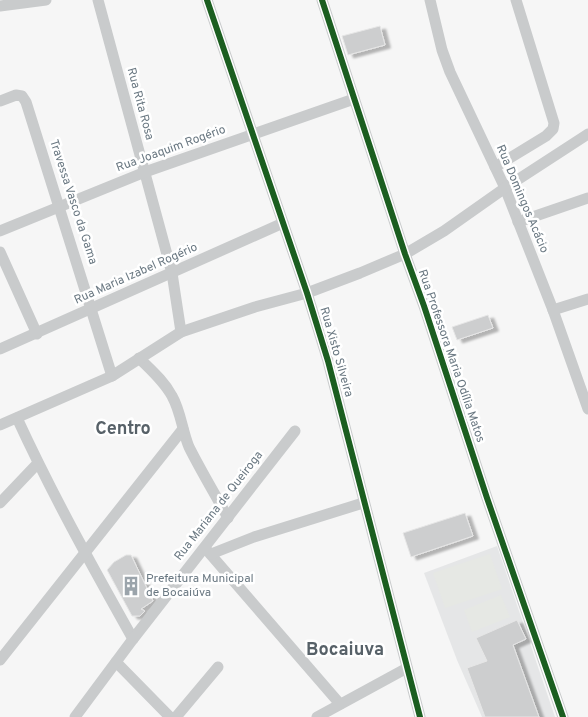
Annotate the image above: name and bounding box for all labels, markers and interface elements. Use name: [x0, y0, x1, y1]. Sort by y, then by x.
street label: Rua Rita Rosa: [123, 66, 157, 142]
street label: Rua Joaquim Rogério: [114, 122, 228, 176]
street label: Travessa Vasco da Gama: [45, 138, 101, 266]
street label: Rua Domingos Acácio: [492, 143, 552, 256]
street label: Rua Maria Izabel Rogério: [72, 239, 201, 308]
street label: Rua Professora Maria Odília Matos: [414, 267, 488, 445]
street label: Rua Xisto Silveira: [315, 305, 357, 399]
district label: Centro: [95, 418, 151, 441]
street label: Rua Mariana de Queiroga: [171, 448, 267, 564]
place label: Prefeitura Municipal de Bocaiúva: [146, 571, 254, 601]
building icon: Prefeitura Municipal de Bocaiúva: [120, 575, 142, 597]
district label: Bocaiuva: [306, 639, 384, 662]

